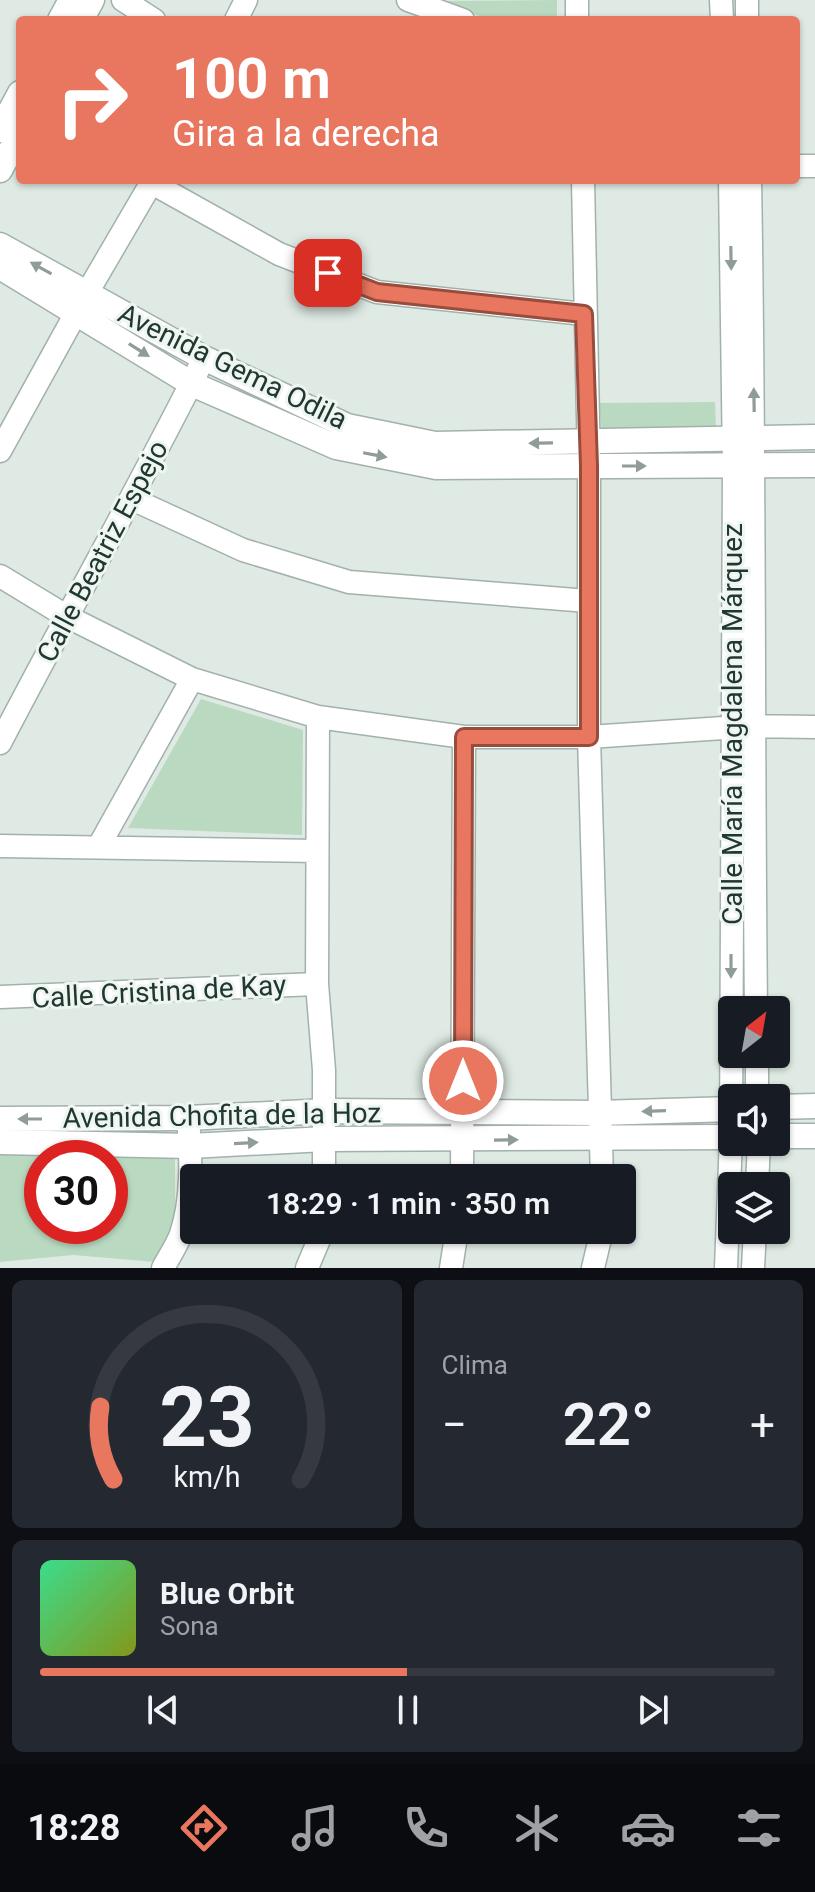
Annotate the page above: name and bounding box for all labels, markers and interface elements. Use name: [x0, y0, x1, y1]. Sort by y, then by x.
text: 100 m: [172, 46, 331, 112]
icon: right: [40, 48, 144, 152]
text: Gira a la derecha: [172, 113, 440, 155]
pin: [294, 239, 362, 307]
one-way arrow: [724, 246, 737, 271]
icon: arrive: [306, 251, 350, 295]
one-way arrow: [30, 261, 53, 275]
street label: Avenida Gema Odila: [113, 297, 353, 436]
one-way arrow: [128, 343, 150, 357]
one-way arrow: [747, 387, 760, 412]
street label: Calle Beatriz Espejo: [30, 435, 175, 668]
one-way arrow: [528, 437, 553, 449]
one-way arrow: [363, 449, 388, 462]
one-way arrow: [622, 460, 647, 472]
street label: Calle María Magdalena Márquez: [716, 523, 749, 925]
one-way arrow: [725, 954, 737, 979]
street label: Calle Cristina de Kay: [31, 968, 287, 1015]
north arrow: [718, 996, 790, 1068]
map controls: [718, 996, 790, 1244]
position arrow: [421, 1039, 505, 1123]
button: sound: [718, 1084, 790, 1156]
street label: Avenida Chofita de la Hoz: [62, 1096, 382, 1135]
one-way arrow: [641, 1104, 666, 1117]
one-way arrow: [17, 1113, 42, 1125]
one-way arrow: [494, 1133, 519, 1146]
one-way arrow: [234, 1137, 259, 1150]
speed limit sign: 30: [24, 1140, 128, 1244]
button: layers: [718, 1172, 790, 1244]
text: 18:29 · 1 min · 350 m: [266, 1186, 550, 1221]
text: Clima: [442, 1350, 508, 1380]
text: 23: [159, 1369, 254, 1466]
text: 22°: [562, 1389, 654, 1460]
text: −: [442, 1399, 467, 1451]
text: +: [750, 1399, 775, 1451]
text: km/h: [173, 1460, 240, 1494]
text: Blue Orbit: [160, 1576, 294, 1611]
text: Sona: [160, 1611, 219, 1641]
icon: previous: [141, 1688, 185, 1732]
icon: pause: [386, 1688, 430, 1732]
icon: next: [631, 1688, 675, 1732]
icon: directions: [176, 1800, 232, 1856]
icon: music: [287, 1800, 343, 1856]
icon: phone: [398, 1800, 454, 1856]
icon: climate: [509, 1800, 565, 1856]
icon: car: [620, 1800, 676, 1856]
icon: filters: [731, 1800, 787, 1856]
text: 18:28: [28, 1807, 120, 1849]

